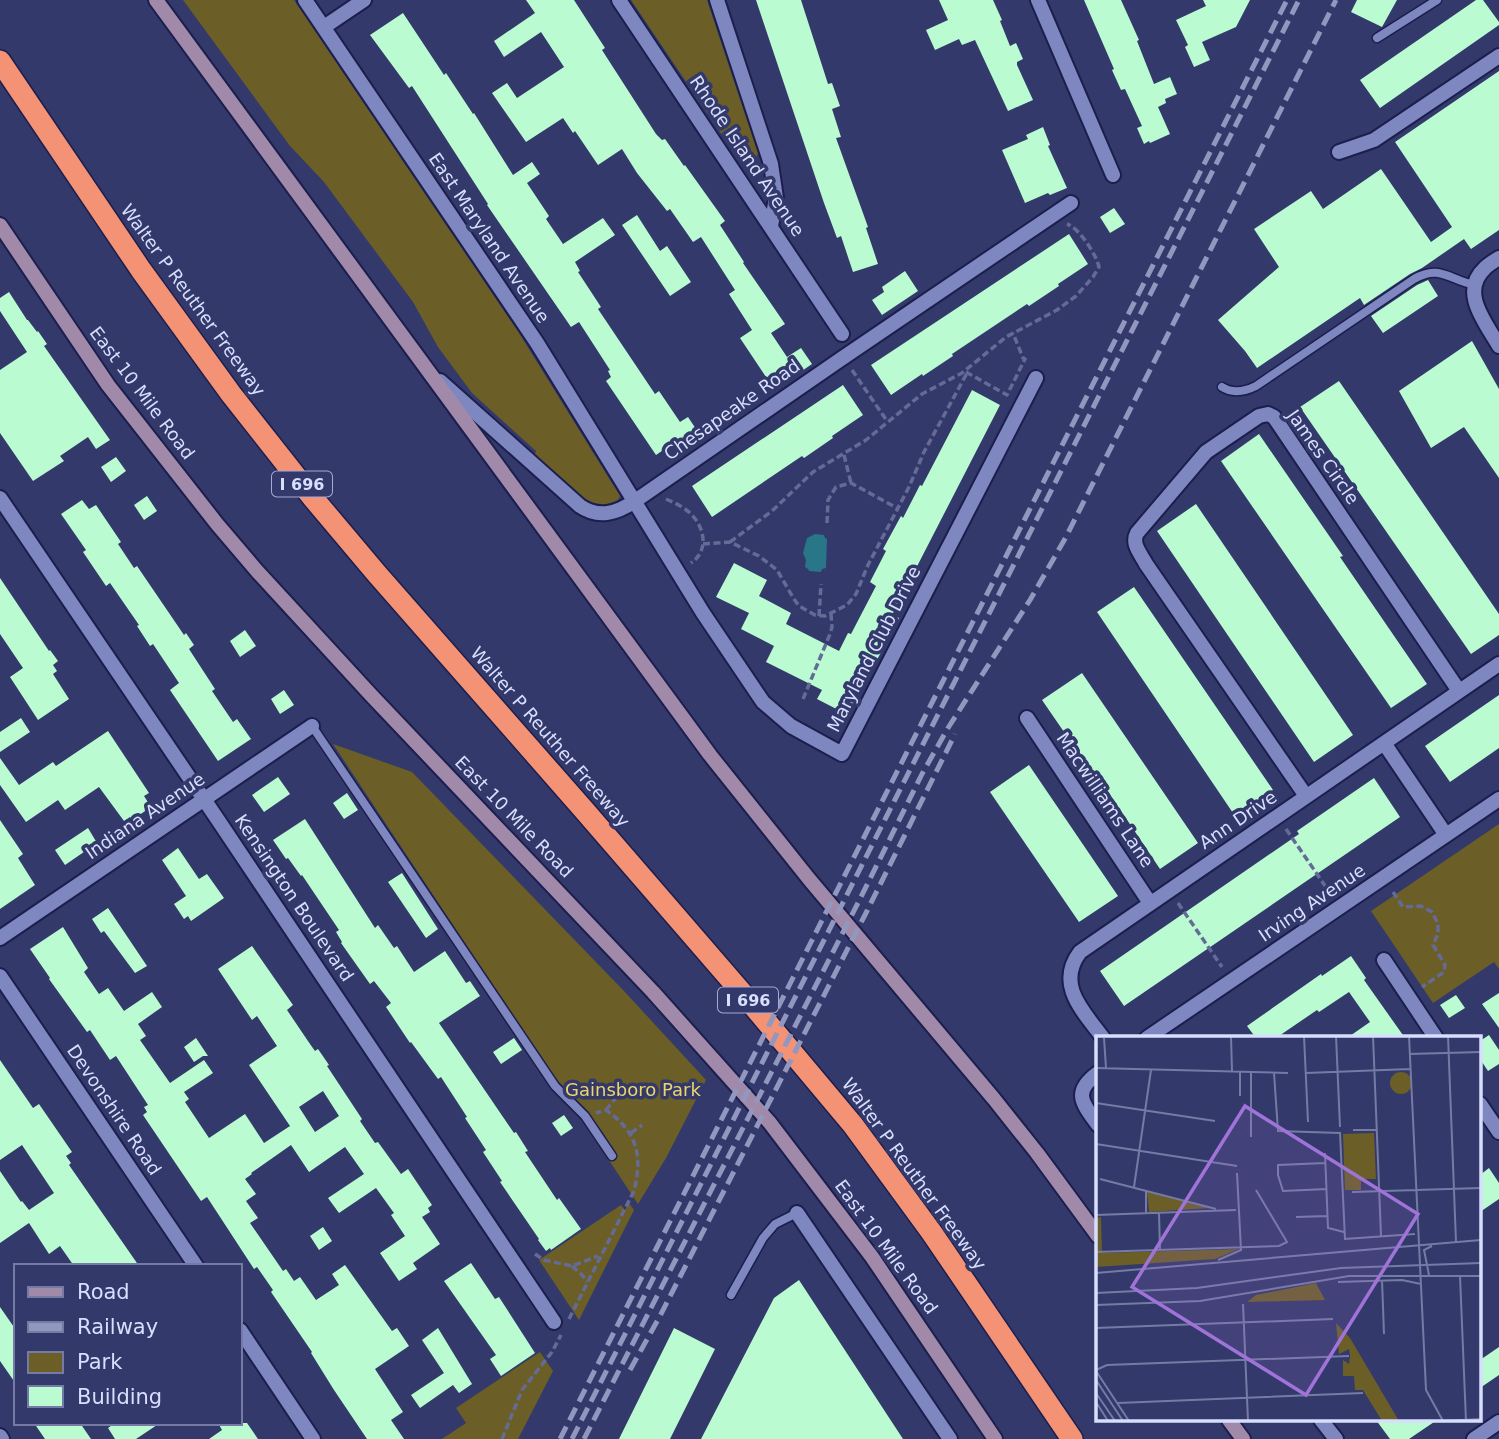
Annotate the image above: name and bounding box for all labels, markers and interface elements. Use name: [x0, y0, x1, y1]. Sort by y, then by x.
street label: Rhode Island Avenue: [686, 71, 809, 240]
street label: East Maryland Avenue: [425, 149, 554, 327]
street label: Walter P Reuther Freeway: [117, 200, 270, 400]
street label: East 10 Mile Road: [86, 322, 199, 463]
street label: Chesapeake Road: [660, 355, 804, 464]
street label: James Circle: [1283, 405, 1364, 508]
road number: I 696: [272, 471, 332, 496]
street label: Maryland Club Drive: [823, 562, 925, 735]
street label: Walter P Reuther Freeway: [466, 642, 635, 831]
street label: Macwilliams Lane: [1052, 728, 1158, 871]
street label: East 10 Mile Road: [451, 752, 578, 882]
street label: Indiana Avenue: [81, 768, 208, 863]
street label: Ann Drive: [1195, 786, 1280, 853]
street label: Kensington Boulevard: [231, 810, 358, 985]
street label: Irving Avenue: [1255, 859, 1369, 946]
road number: I 696: [718, 988, 778, 1012]
inset map: [1096, 1036, 1482, 1422]
street label: Devonshire Road: [63, 1041, 166, 1179]
street label: Walter P Reuther Freeway: [838, 1074, 991, 1274]
park label: Gainsboro Park: [565, 1079, 701, 1100]
street label: East 10 Mile Road: [831, 1176, 942, 1318]
legend: [14, 1264, 242, 1425]
text: Road: [77, 1280, 130, 1304]
text: Railway: [77, 1315, 158, 1339]
text: Park: [77, 1350, 123, 1374]
text: Building: [77, 1385, 162, 1409]

